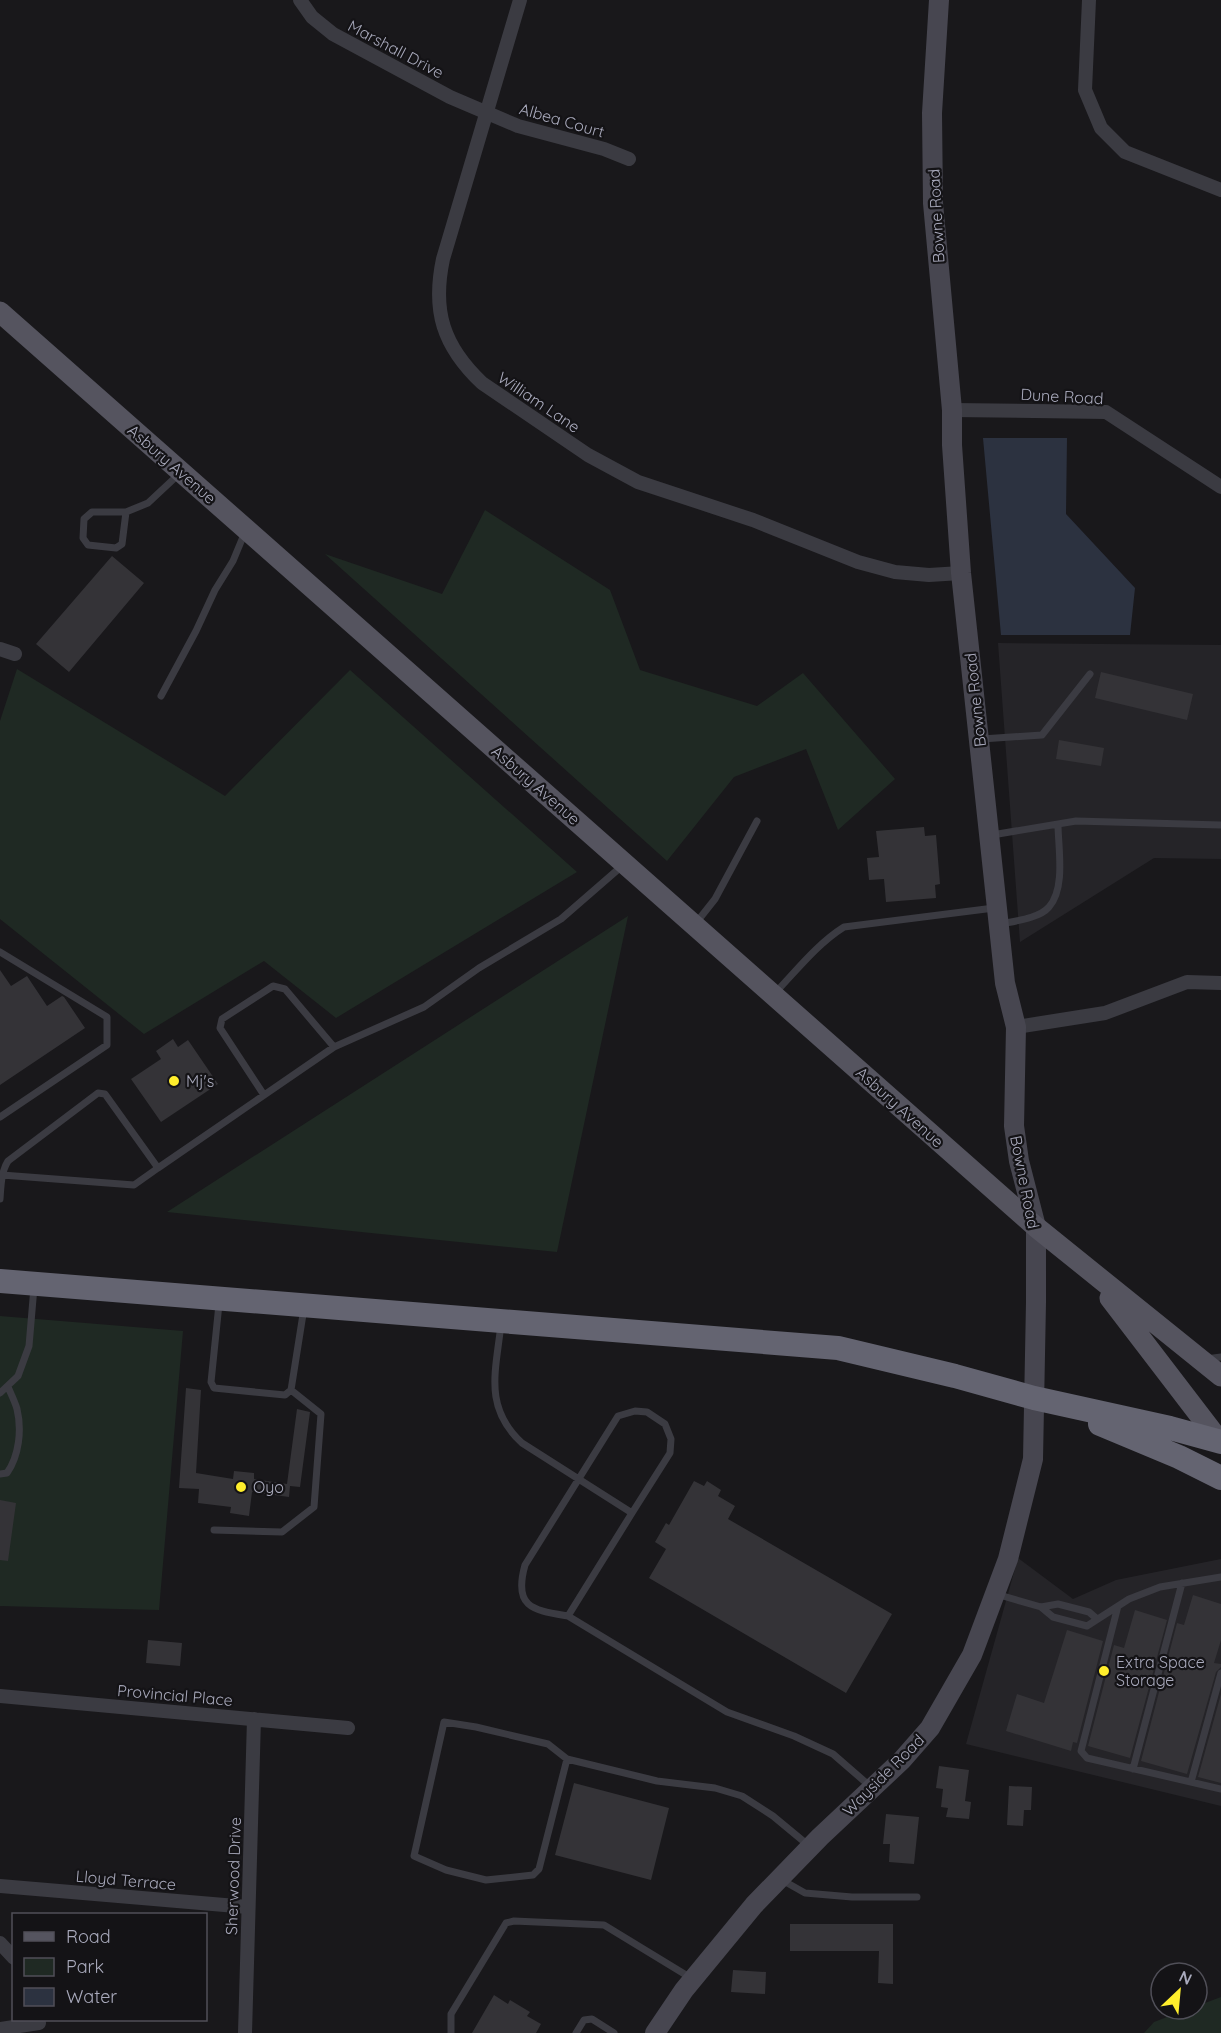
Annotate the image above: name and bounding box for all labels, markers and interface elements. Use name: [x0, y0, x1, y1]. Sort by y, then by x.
street label: Marshall Drive: [345, 15, 447, 83]
street label: Albea Court: [517, 98, 607, 142]
street label: Bowne Road: [924, 168, 948, 264]
street label: William Lane: [494, 367, 584, 437]
street label: Dune Road: [1020, 384, 1104, 408]
street label: Asbury Avenue: [124, 420, 220, 508]
street label: Bowne Road: [960, 652, 990, 748]
street label: Asbury Avenue: [488, 741, 584, 829]
street label: Asbury Avenue: [852, 1062, 948, 1152]
place label: Mj's: [186, 1071, 214, 1091]
marker: Mj's: [167, 1074, 181, 1088]
street label: Bowne Road: [1006, 1134, 1044, 1230]
place label: Oyo: [253, 1477, 284, 1497]
marker: Oyo: [234, 1480, 248, 1494]
place label: Extra Space Storage: [1116, 1652, 1205, 1690]
marker: Extra Space Storage: [1097, 1664, 1111, 1678]
street label: Provincial Place: [116, 1680, 234, 1710]
street label: Wayside Road: [838, 1730, 928, 1820]
street label: Sherwood Drive: [221, 1817, 245, 1935]
street label: Lloyd Terrace: [75, 1866, 177, 1894]
legend: [12, 1913, 207, 2021]
text: Road: [66, 1925, 111, 1948]
text: Park: [66, 1955, 104, 1978]
north arrow: [1149, 1961, 1209, 2021]
text: N: [1176, 1966, 1195, 1989]
text: Water: [66, 1985, 117, 2008]

